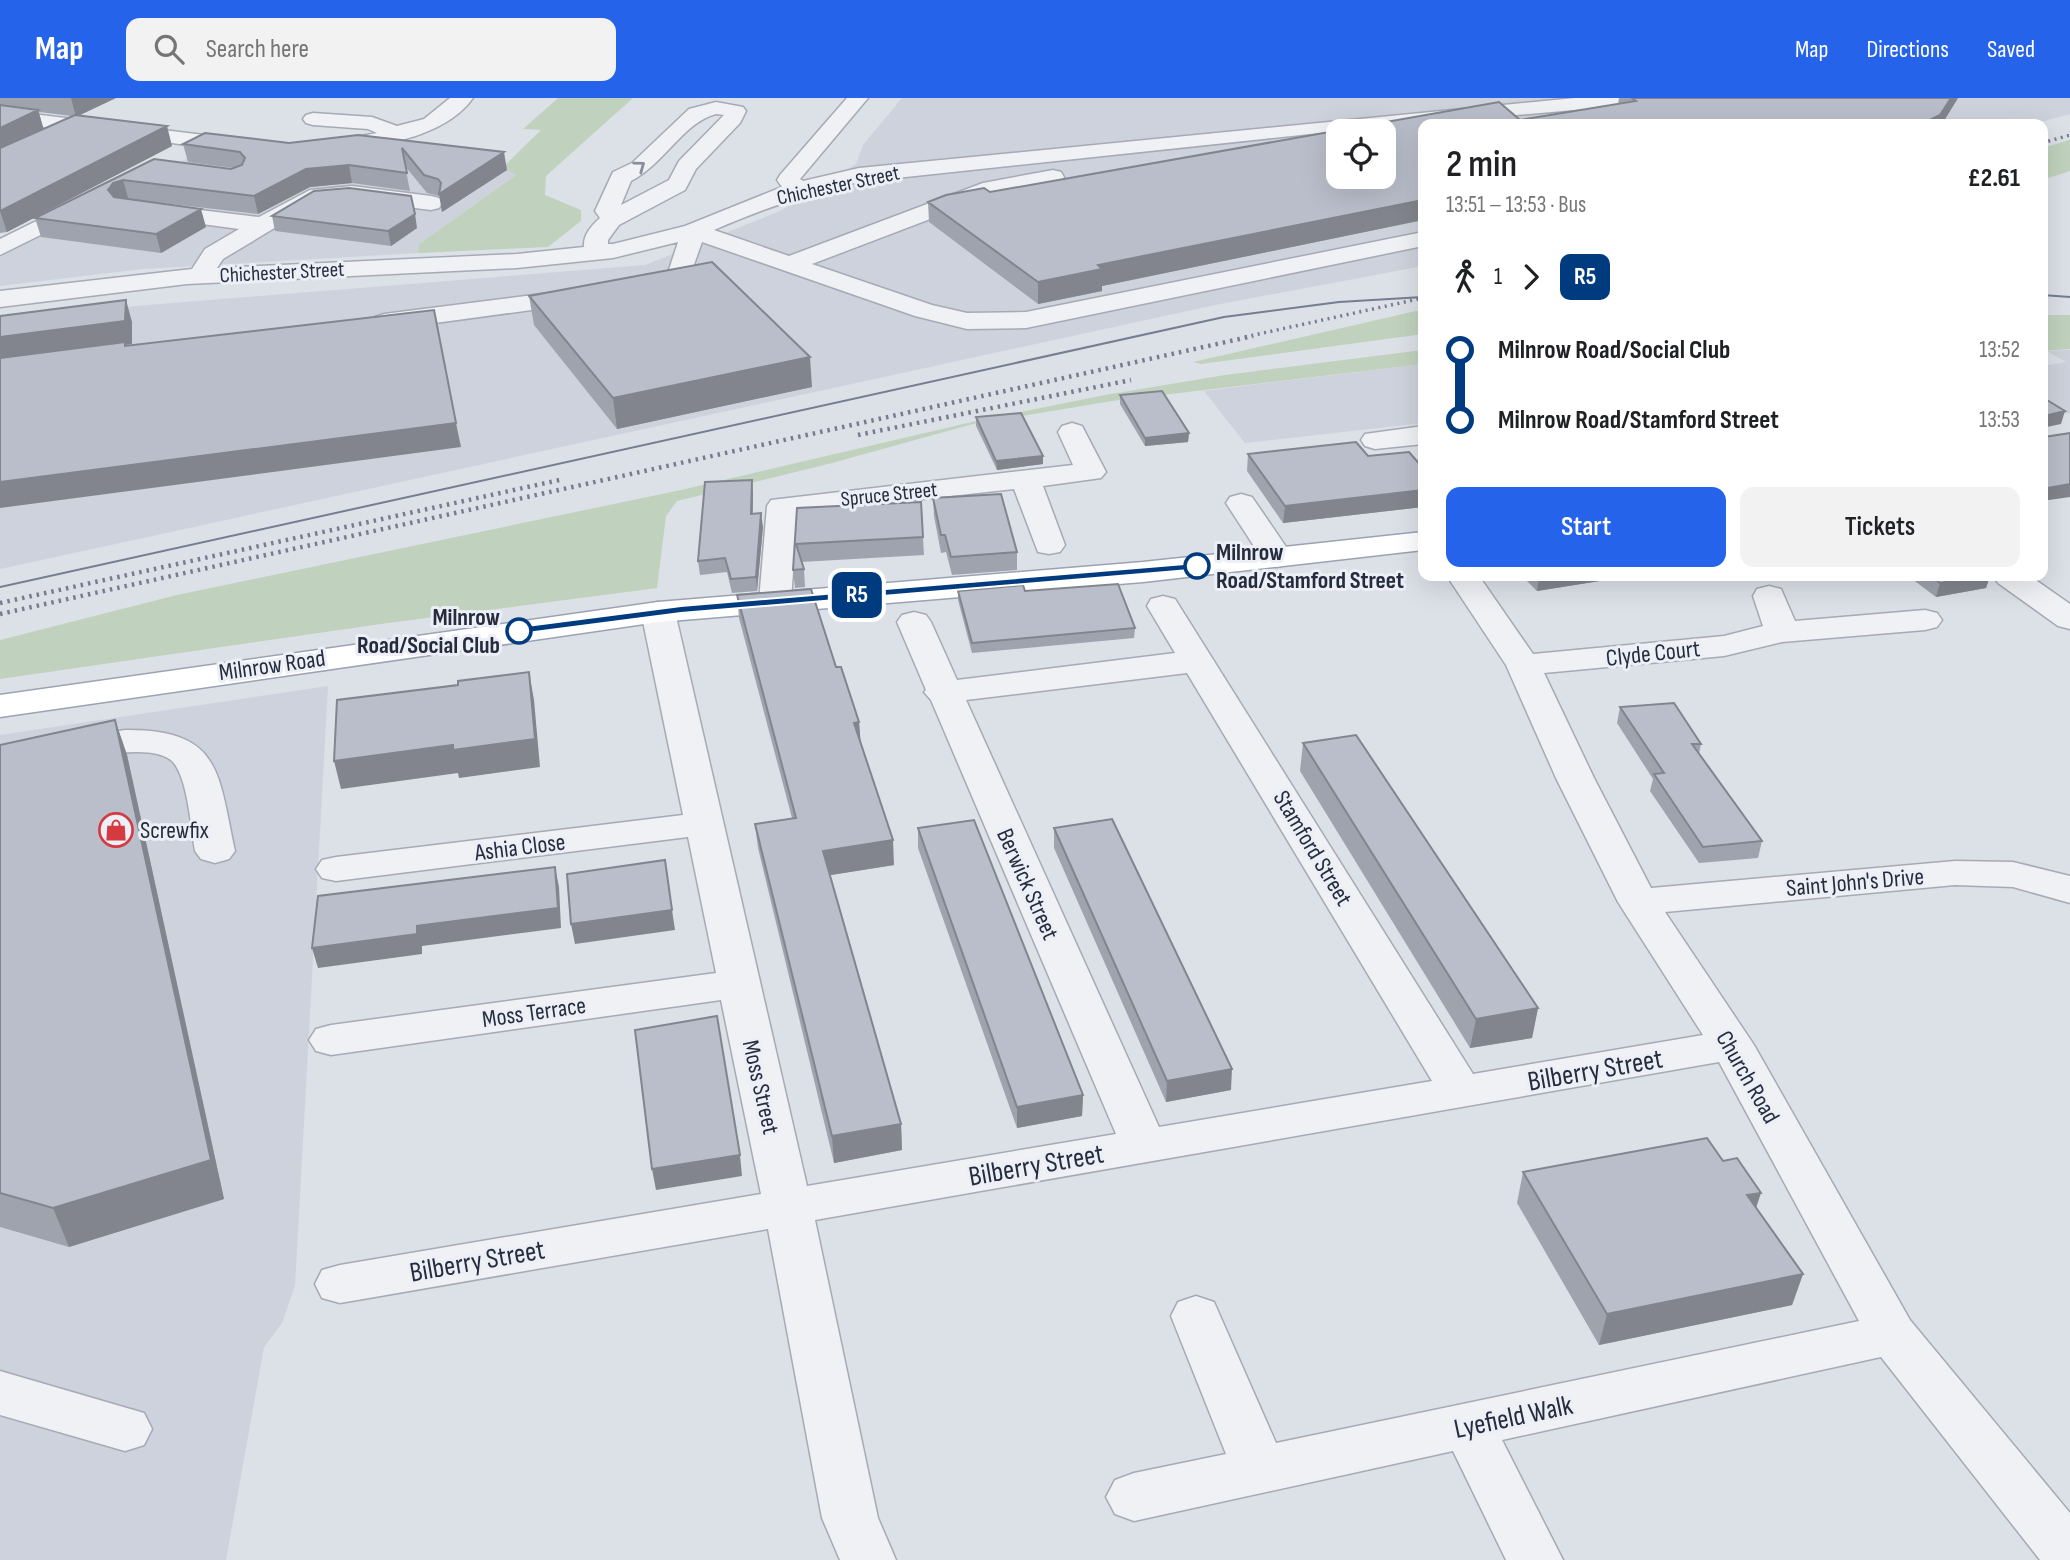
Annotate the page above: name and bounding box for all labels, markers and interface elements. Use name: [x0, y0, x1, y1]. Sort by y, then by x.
search box: [126, 18, 616, 81]
text: Map: [35, 29, 84, 69]
icon: search: [150, 30, 188, 68]
text: Search here: [206, 34, 309, 65]
text: Map: [1795, 35, 1828, 64]
text: Directions: [1866, 35, 1949, 64]
text: Saved: [1987, 35, 2035, 64]
map controls: [1326, 119, 1396, 189]
button: locate: [1326, 119, 1396, 189]
text: 2 min: [1446, 142, 1517, 187]
street label: Chichester Street: [774, 160, 902, 211]
one-way arrow: [632, 162, 644, 174]
text: £2.61: [1967, 163, 2020, 194]
text: 13:51 – 13:53 · Bus: [1446, 191, 1586, 219]
street label: Chichester Street: [219, 257, 345, 288]
icon: walk: [1446, 258, 1484, 296]
icon: forward: [1512, 258, 1550, 296]
text: R5: [1574, 262, 1596, 291]
text: 1: [1494, 263, 1502, 291]
text: Milnrow Road/Social Club: [1498, 335, 1730, 366]
text: 13:52: [1979, 336, 2020, 364]
text: Milnrow Road/Stamford Street: [1498, 405, 1779, 436]
text: 13:53: [1979, 406, 2020, 434]
street label: Spruce Street: [840, 477, 939, 512]
button: Start: [1446, 487, 1726, 567]
button: Tickets: [1740, 487, 2020, 567]
place label: Milnrow Road/Stamford Street: [1216, 538, 1404, 595]
marker: Milnrow Road/Stamford Street: [1184, 553, 1210, 579]
line badge: R5: [826, 572, 888, 618]
text: R5: [846, 580, 868, 609]
place label: Milnrow Road/Social Club: [357, 603, 501, 660]
marker: Milnrow Road/Social Club: [506, 618, 532, 644]
street label: Clyde Court: [1605, 634, 1702, 673]
street label: Milnrow Road: [217, 644, 327, 687]
street label: Stamford Street: [1267, 785, 1358, 911]
shop icon: Screwfix: [97, 811, 135, 849]
place label: Screwfix: [140, 816, 209, 845]
street label: Berwick Street: [990, 824, 1065, 944]
street label: Ashia Close: [472, 828, 567, 868]
street label: Saint John's Drive: [1785, 862, 1925, 903]
street label: Moss Terrace: [480, 991, 588, 1034]
street label: Church Road: [1709, 1026, 1786, 1129]
street label: Moss Street: [736, 1037, 785, 1137]
street label: Bilberry Street: [1525, 1042, 1665, 1099]
street label: Bilberry Street: [966, 1137, 1106, 1194]
street label: Bilberry Street: [407, 1233, 547, 1290]
street label: Lyefield Walk: [1451, 1389, 1576, 1446]

